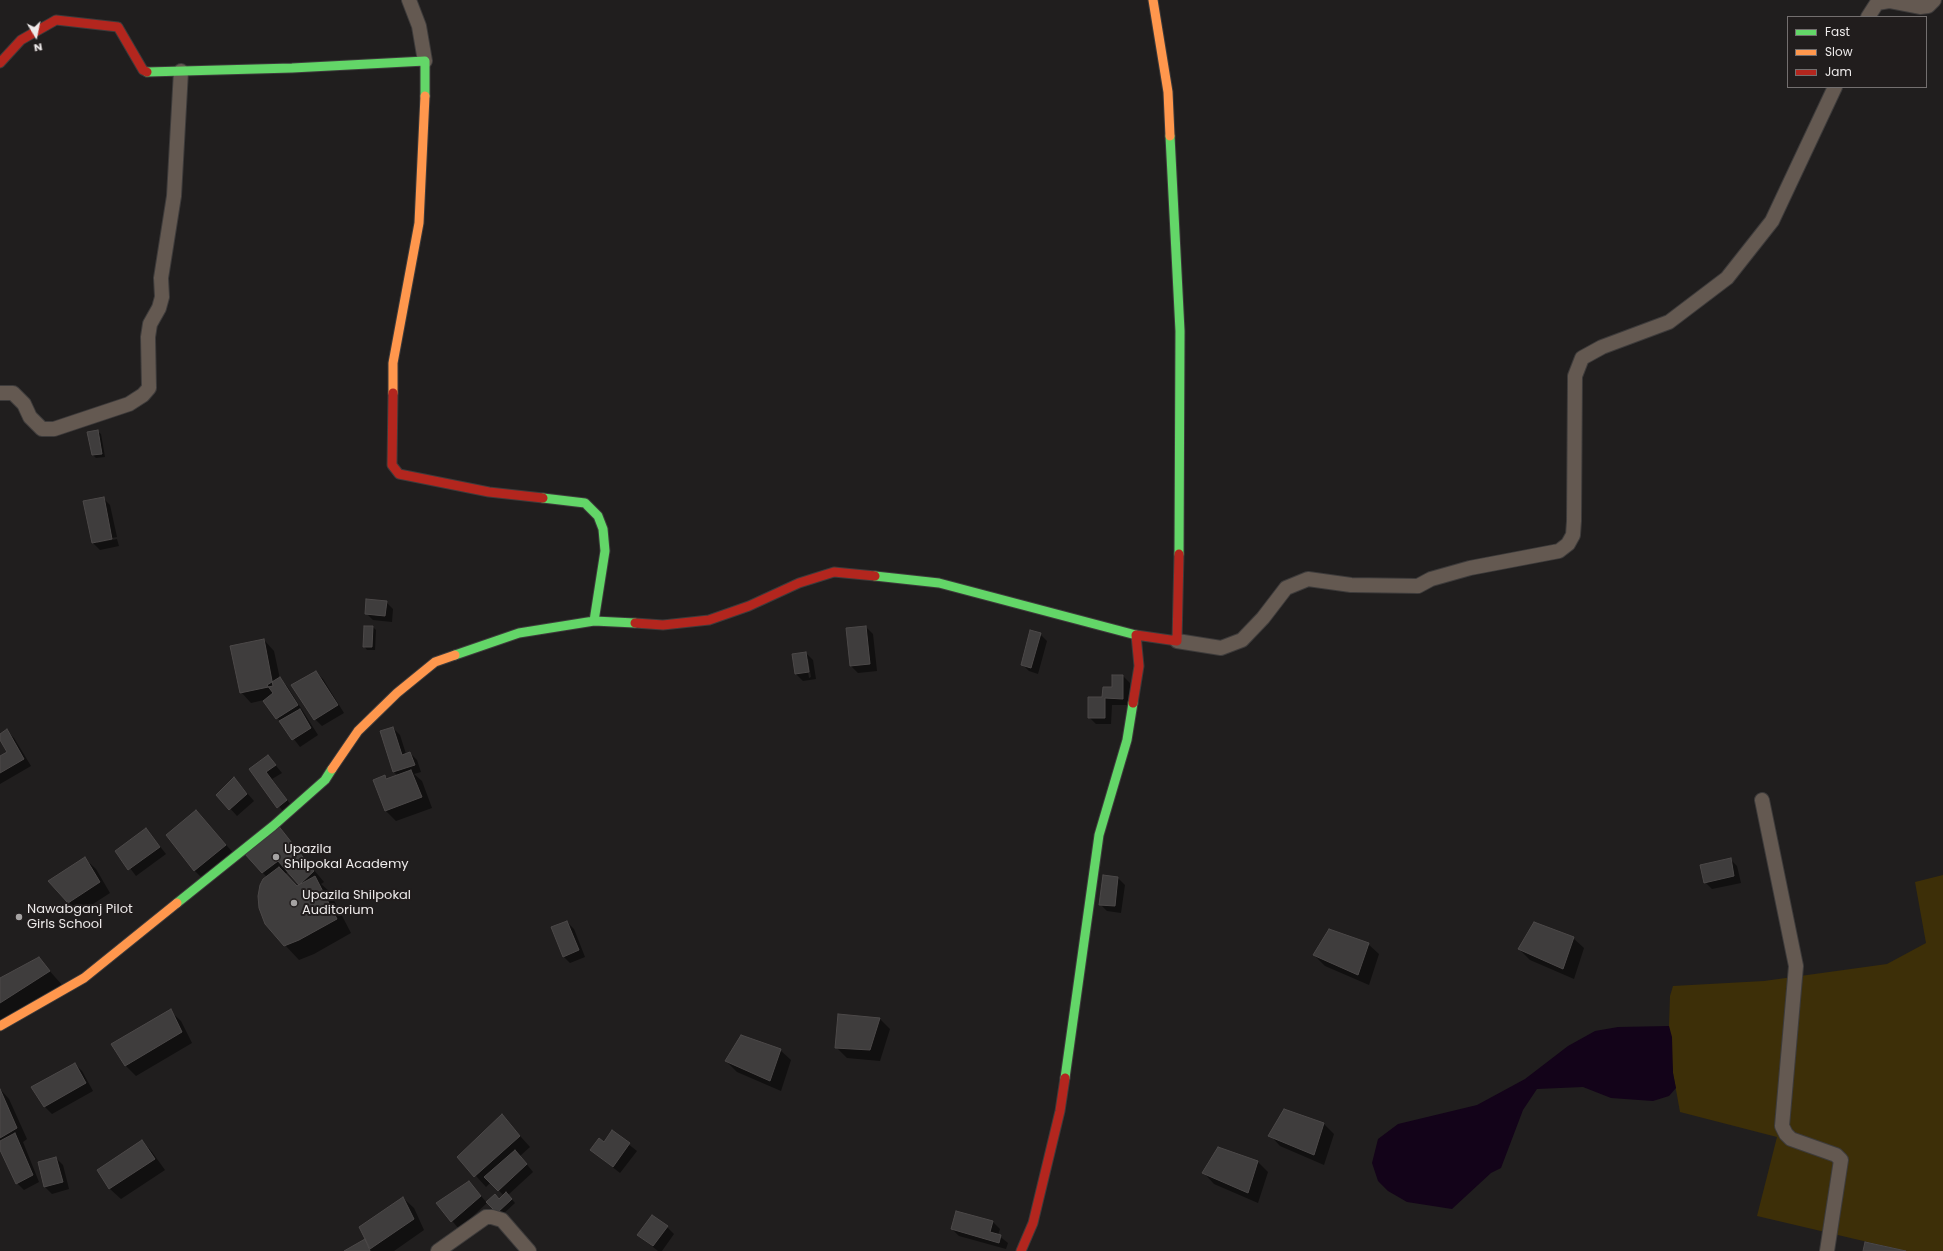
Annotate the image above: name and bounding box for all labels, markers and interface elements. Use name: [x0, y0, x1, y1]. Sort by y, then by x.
north arrow: [16, 16, 56, 56]
legend: [1787, 16, 1927, 88]
text: Fast: [1825, 23, 1850, 40]
text: N: [33, 39, 44, 56]
text: Slow: [1825, 43, 1853, 60]
text: Jam: [1825, 63, 1852, 80]
place label: Upazila Shilpokal Academy: [284, 842, 409, 873]
marker: Upazila Shilpokal Academy: [271, 852, 281, 862]
place label: Upazila Shilpokal Auditorium: [302, 888, 411, 919]
marker: Upazila Shilpokal Auditorium: [289, 898, 299, 908]
place label: Nawabganj Pilot Girls School: [27, 902, 133, 933]
marker: Nawabganj Pilot Girls School: [14, 912, 24, 922]

